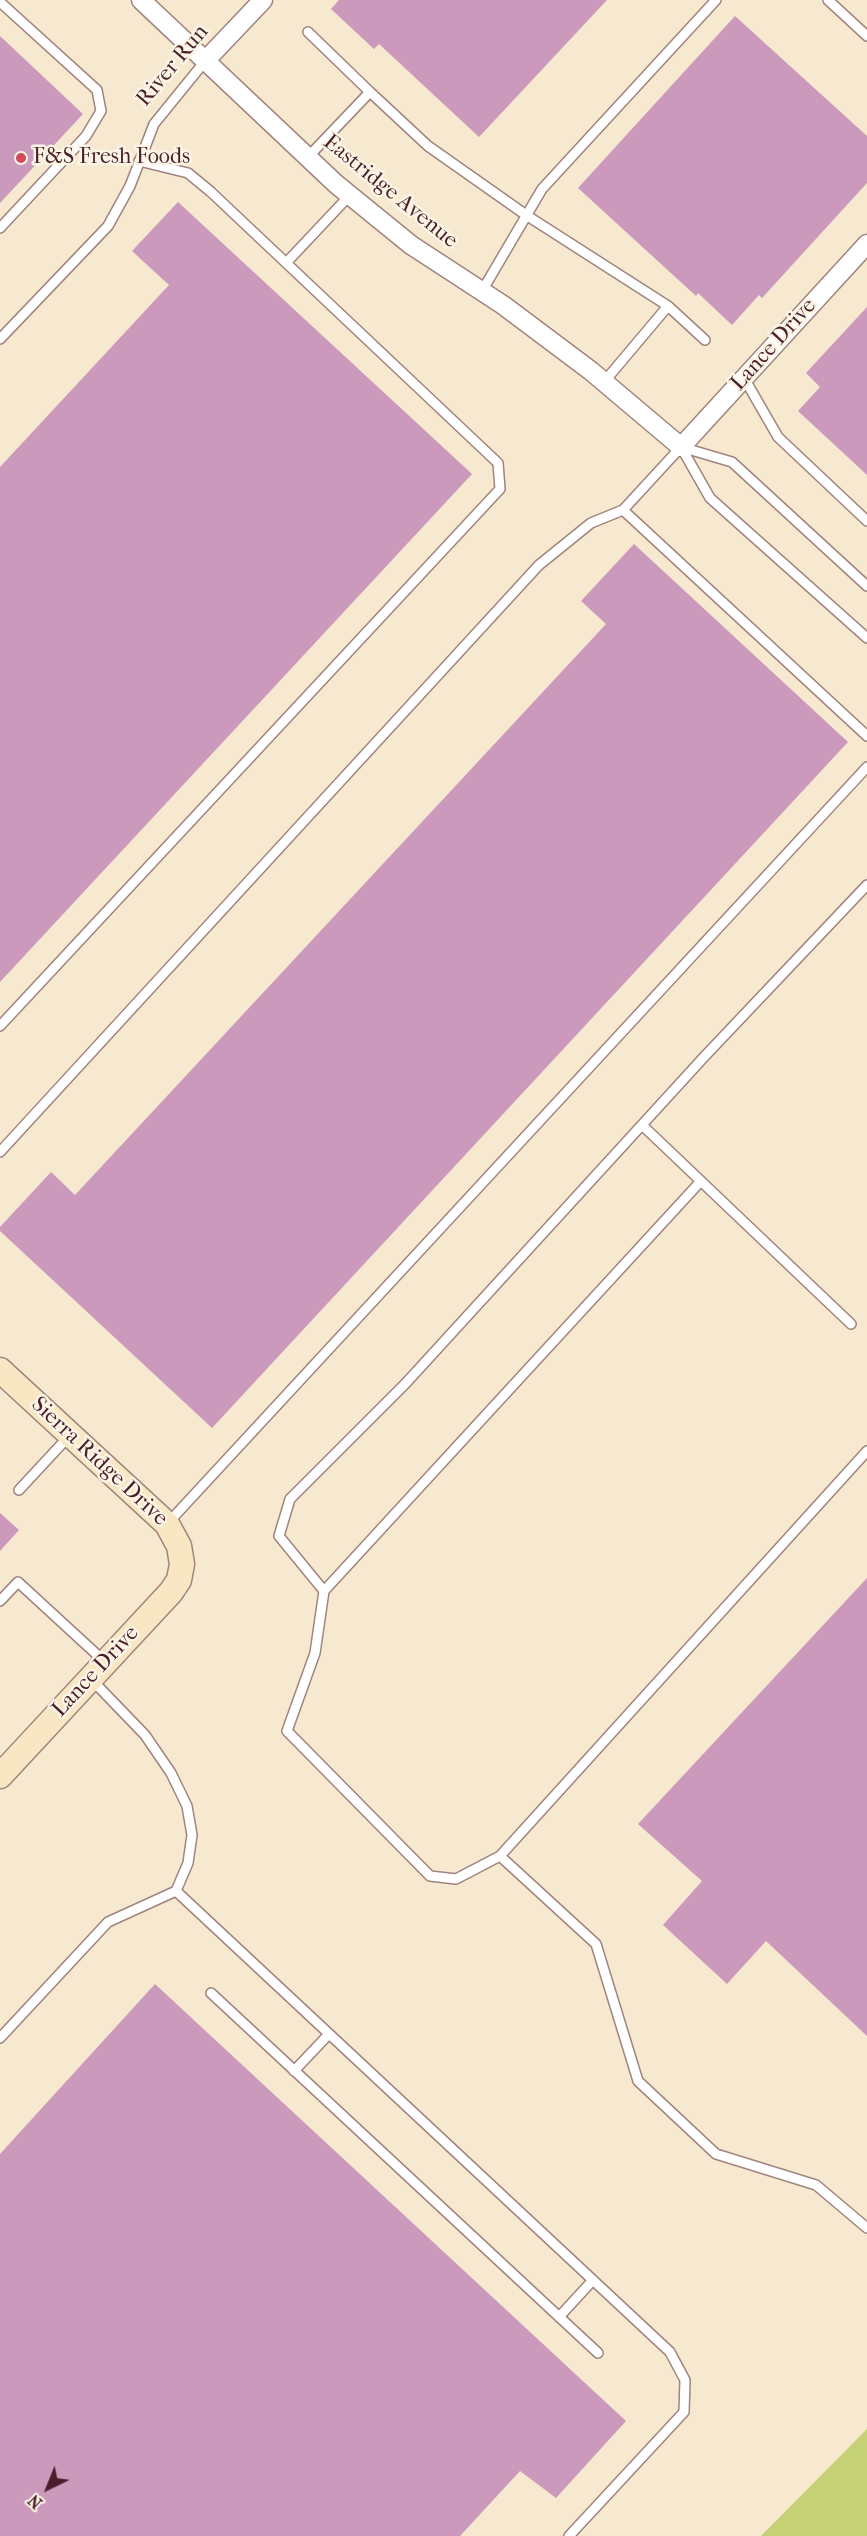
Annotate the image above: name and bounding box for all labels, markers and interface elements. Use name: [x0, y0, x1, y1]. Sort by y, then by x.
street label: River Run: [131, 20, 215, 112]
street label: Eastridge Avenue: [317, 130, 463, 254]
place label: F&S Fresh Foods: [33, 145, 190, 171]
marker: F&S Fresh Foods: [14, 151, 28, 165]
street label: Lance Drive: [726, 293, 822, 397]
street label: Sierra Ridge Drive: [25, 1392, 173, 1532]
street label: Lance Drive: [47, 1621, 145, 1723]
north arrow: [18, 2458, 78, 2518]
text: N: [24, 2490, 46, 2513]

